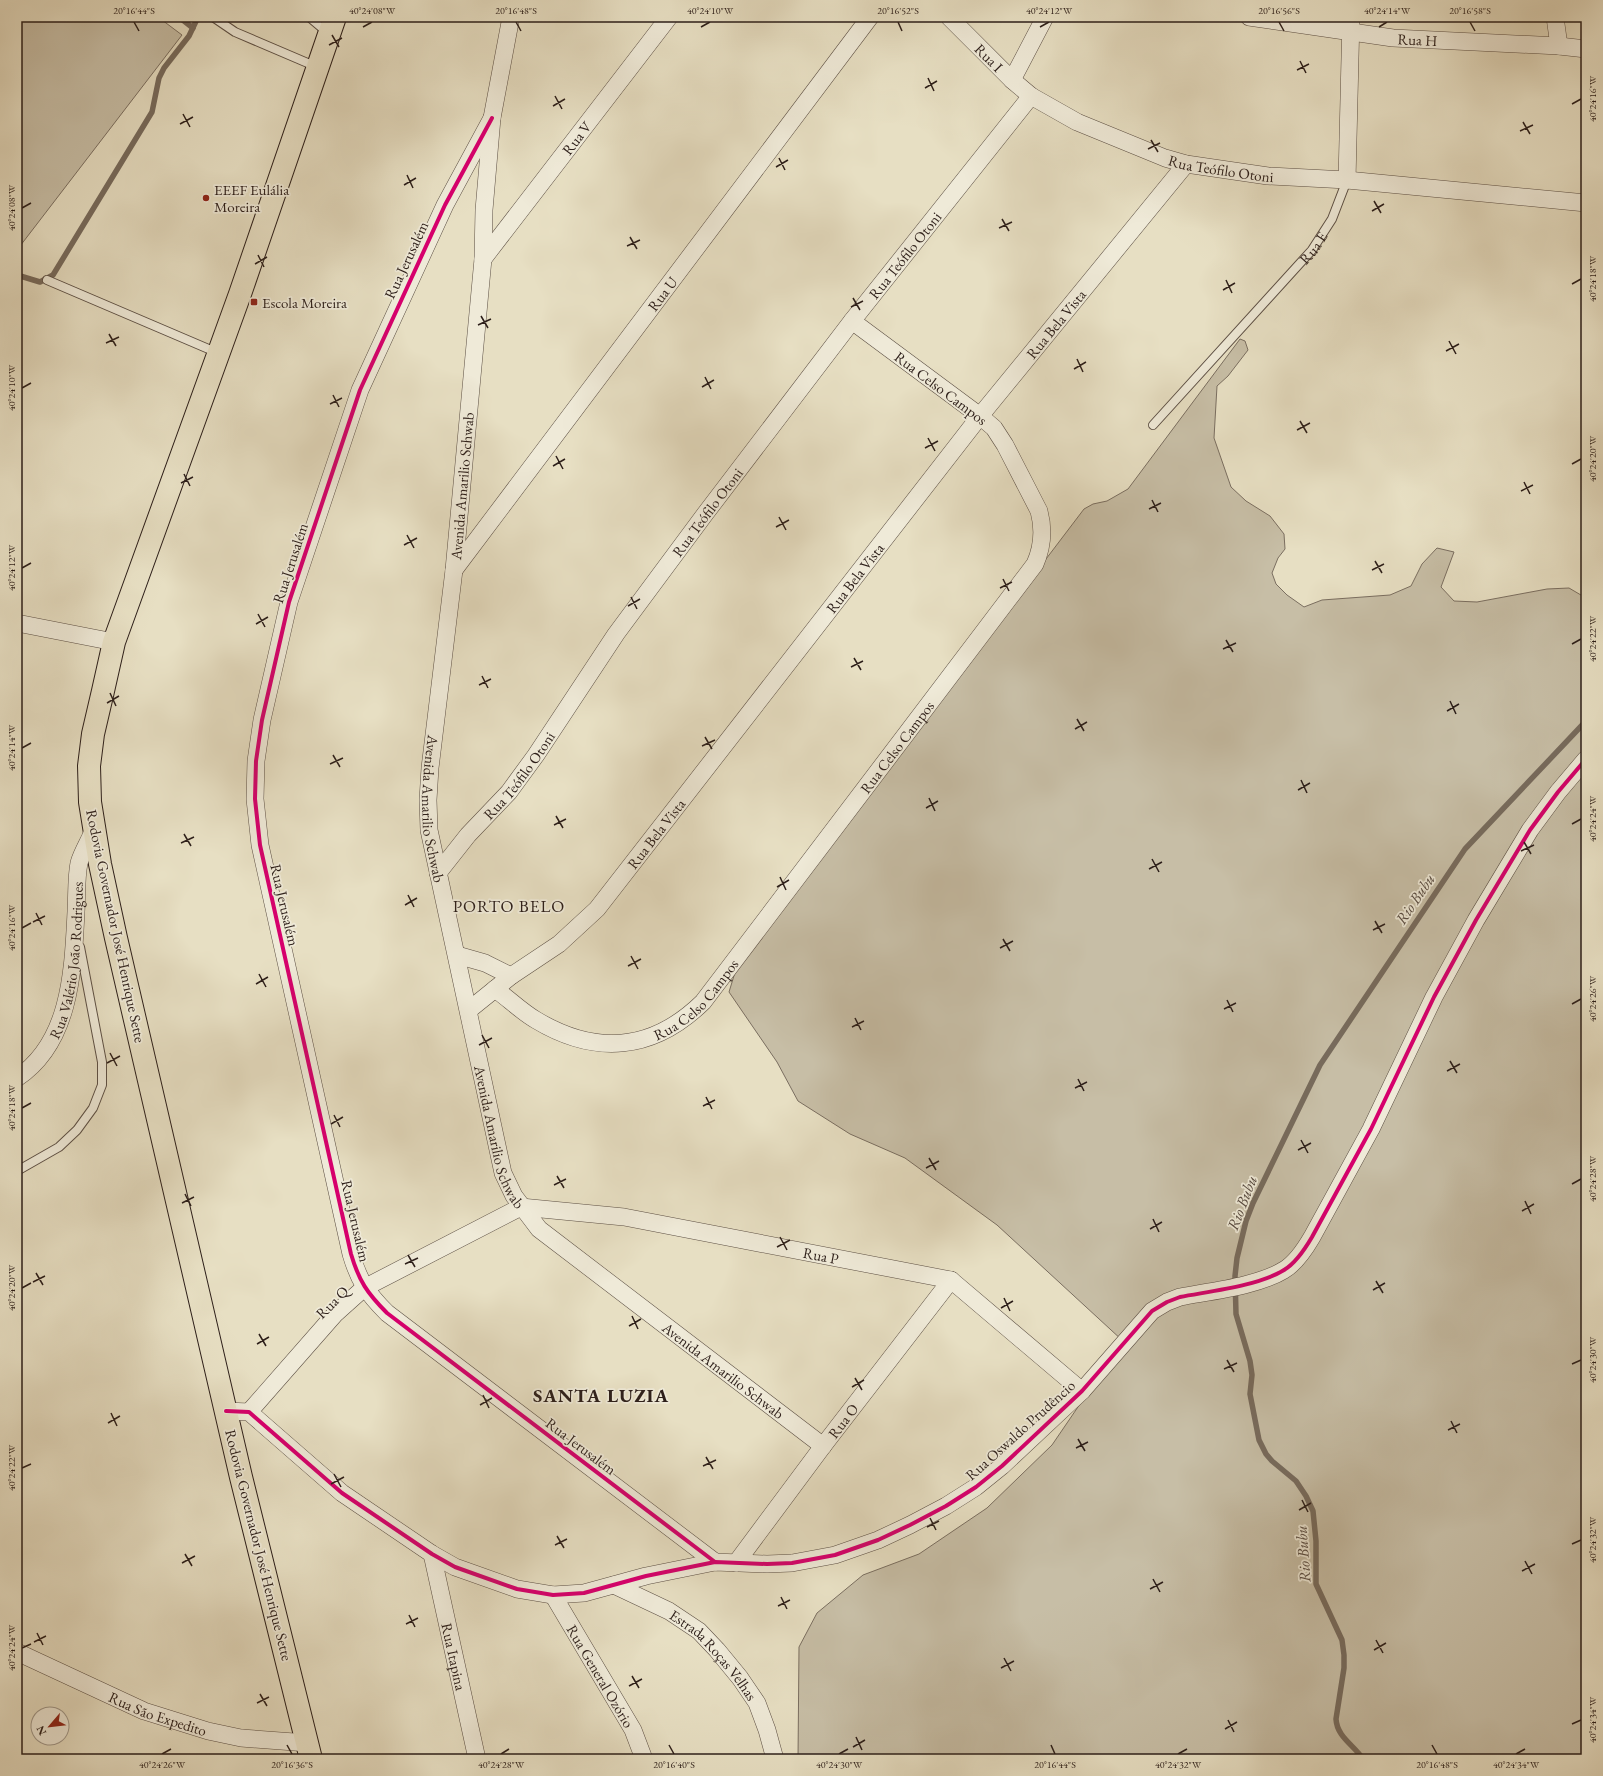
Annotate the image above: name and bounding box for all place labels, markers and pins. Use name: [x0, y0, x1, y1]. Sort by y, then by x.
place label: EEEF Eulália Moreira: [214, 180, 289, 216]
marker: EEEF Eulália Moreira: [201, 193, 211, 203]
place label: Escola Moreira: [262, 293, 347, 312]
marker: Escola Moreira: [249, 297, 259, 307]

